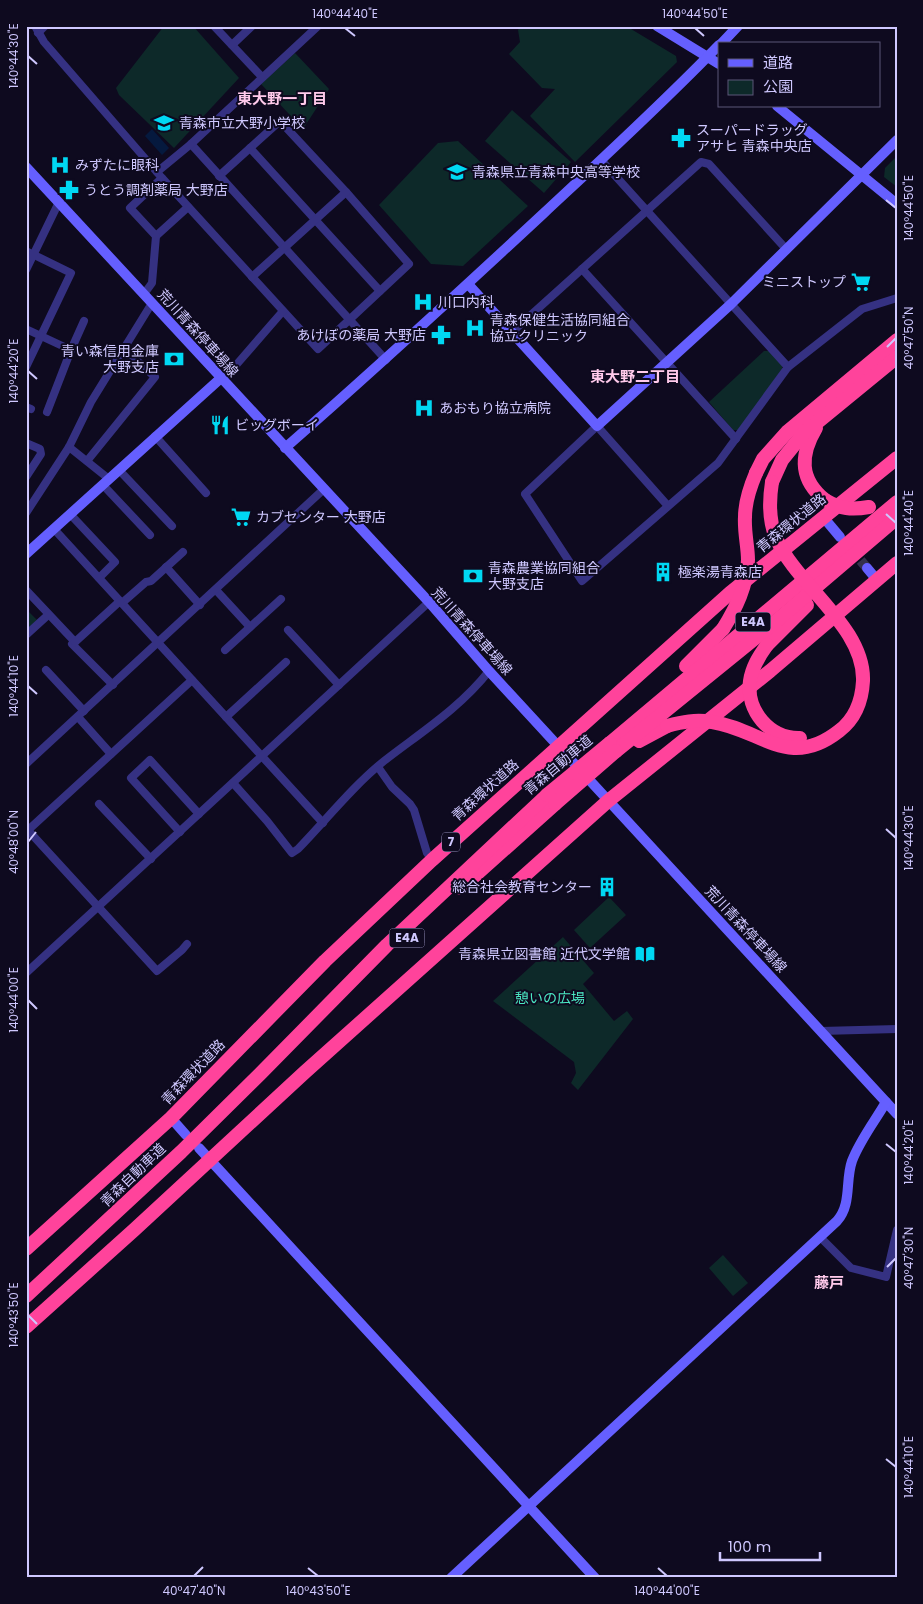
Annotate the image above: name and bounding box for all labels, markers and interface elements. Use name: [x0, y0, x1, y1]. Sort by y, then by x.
text: 140°44'40"E: [312, 5, 378, 22]
text: 140°44'50"E: [662, 5, 728, 22]
text: 140°44'30"E: [5, 23, 22, 89]
legend: [718, 42, 880, 108]
text: 道路: [763, 52, 793, 73]
text: 公園: [763, 76, 793, 97]
district label: 東大野一丁目: [237, 88, 327, 109]
school or university icon: 青森市立大野小学校: [153, 112, 175, 134]
place label: 青森市立大野小学校: [179, 113, 305, 133]
place label: スーパードラッグ アサヒ 青森中央店: [696, 120, 812, 156]
pharmacy icon: スーパードラッグ アサヒ 青森中央店: [670, 127, 692, 149]
hospital icon: みずたに眼科: [49, 154, 71, 176]
place label: みずたに眼科: [75, 155, 159, 175]
school or university icon: 青森県立青森中央高等学校: [446, 161, 468, 183]
place label: 青森県立青森中央高等学校: [472, 162, 640, 182]
text: 140°44'50"E: [900, 175, 917, 241]
pharmacy icon: うとう調剤薬局 大野店: [58, 179, 80, 201]
place label: うとう調剤薬局 大野店: [84, 180, 228, 200]
supermarket icon: ミニストップ: [850, 271, 872, 293]
place label: ミニストップ: [762, 272, 846, 292]
street label: 荒川青森停車場線: [153, 285, 243, 381]
hospital icon: 川口内科: [412, 291, 434, 313]
place label: 川口内科: [438, 292, 494, 312]
text: 40°47'50"N: [900, 306, 917, 370]
place label: 青森保健生活協同組合 協立クリニック: [490, 310, 630, 346]
hospital icon: 青森保健生活協同組合 協立クリニック: [464, 317, 486, 339]
pharmacy icon: あけぼの薬局 大野店: [430, 324, 452, 346]
place label: あけぼの薬局 大野店: [296, 325, 426, 345]
text: 140°44'20"E: [5, 339, 22, 403]
place label: 青い森信用金庫 大野支店: [61, 341, 159, 377]
bank icon: 青い森信用金庫 大野支店: [163, 348, 185, 370]
district label: 東大野二丁目: [590, 366, 680, 387]
hospital icon: あおもり協立病院: [413, 397, 435, 419]
place label: あおもり協立病院: [439, 398, 551, 418]
restaurant icon: ビッグボーイ: [209, 414, 231, 436]
place label: ビッグボーイ: [235, 415, 319, 435]
street label: 青森環状道路: [752, 489, 830, 557]
text: 140°44'40"E: [900, 490, 917, 556]
supermarket icon: カブセンター 大野店: [230, 506, 252, 528]
place label: カブセンター 大野店: [256, 507, 386, 527]
place label: 青森農業協同組合 大野支店: [488, 558, 600, 594]
building icon: 極楽湯青森店: [652, 561, 674, 583]
place label: 極楽湯青森店: [678, 562, 762, 582]
bank icon: 青森農業協同組合 大野支店: [462, 565, 484, 587]
street label: 荒川青森停車場線: [427, 583, 517, 679]
road number: E4A: [736, 612, 770, 632]
text: 140°44'10"E: [5, 655, 22, 717]
street label: 青森自動車道: [519, 730, 597, 800]
street label: 青森環状道路: [447, 754, 523, 826]
text: 140°44'30"E: [900, 805, 917, 871]
text: 40°48'00"N: [5, 810, 22, 874]
road number: 7: [442, 832, 460, 852]
building icon: 総合社会教育センター: [596, 876, 618, 898]
place label: 総合社会教育センター: [452, 877, 592, 897]
street label: 荒川青森停車場線: [700, 881, 792, 977]
road number: E4A: [390, 928, 424, 948]
library icon: 青森県立図書館 近代文学館: [634, 943, 656, 965]
place label: 青森県立図書館 近代文学館: [458, 944, 630, 964]
text: 140°44'00"E: [5, 967, 22, 1033]
park label: 憩いの広場: [515, 988, 585, 1008]
street label: 青森環状道路: [157, 1035, 229, 1109]
text: 140°44'20"E: [900, 1120, 917, 1184]
street label: 青森自動車道: [96, 1139, 170, 1211]
text: 40°47'30"N: [900, 1227, 917, 1289]
district label: 藤戸: [814, 1272, 844, 1293]
text: 140°43'50"E: [5, 1282, 22, 1348]
text: 140°44'10"E: [900, 1436, 917, 1498]
scale bar: [720, 1529, 820, 1561]
text: 100 m: [728, 1536, 771, 1557]
text: 40°47'40"N: [162, 1582, 226, 1599]
text: 140°43'50"E: [285, 1582, 351, 1599]
text: 140°44'00"E: [634, 1582, 700, 1599]

